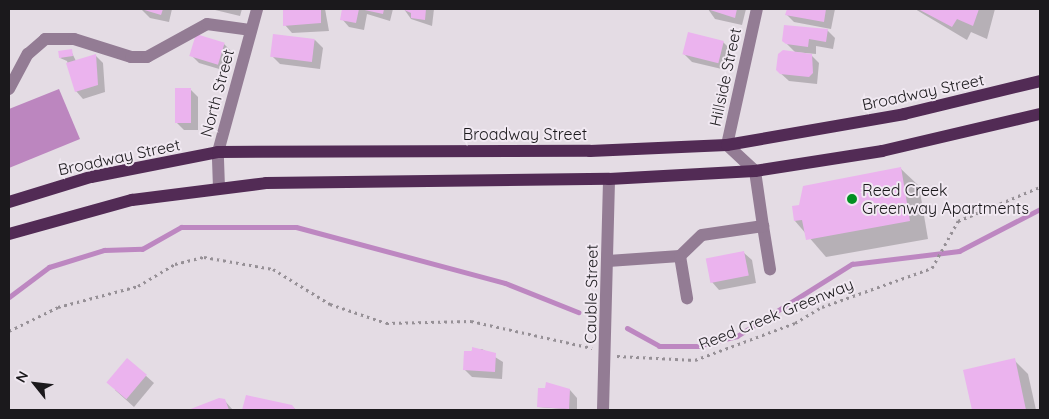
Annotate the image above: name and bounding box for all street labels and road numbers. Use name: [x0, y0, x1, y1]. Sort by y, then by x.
street label: Hillside Street: [705, 26, 745, 128]
street label: North Street: [196, 47, 238, 139]
street label: Broadway Street: [860, 70, 986, 114]
street label: Broadway Street: [463, 124, 587, 144]
street label: Broadway Street: [56, 135, 182, 179]
street label: Cauble Street: [581, 244, 601, 344]
street label: Reed Creek Greenway: [696, 274, 856, 354]

